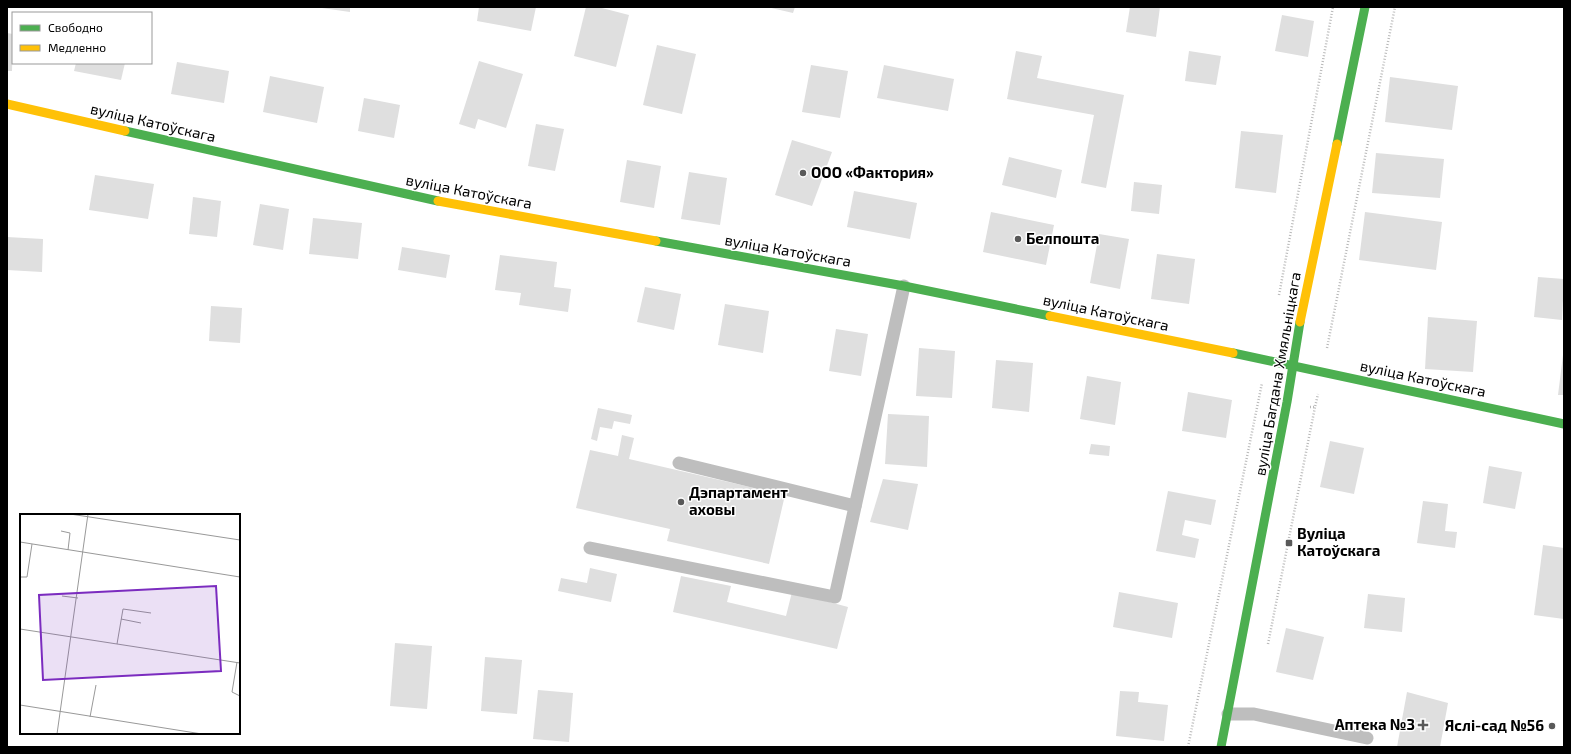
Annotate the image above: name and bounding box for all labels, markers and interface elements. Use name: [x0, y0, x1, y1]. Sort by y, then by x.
legend: [12, 12, 152, 64]
text: Свободно: [48, 20, 103, 34]
text: Медленно: [48, 40, 106, 54]
street label: вуліца Катоўскага: [89, 99, 218, 146]
place label: ООО «Фактория»: [811, 163, 934, 181]
marker: ООО «Фактория»: [798, 168, 808, 178]
street label: вуліца Катоўскага: [404, 170, 534, 213]
place label: Белпошта: [1026, 229, 1099, 247]
street label: вуліца Катоўскага: [723, 230, 853, 271]
marker: Белпошта: [1013, 234, 1023, 244]
street label: вуліца Багдана Хмяльніцкага: [1250, 271, 1305, 477]
street label: вуліца Катоўскага: [1041, 290, 1171, 335]
street label: вуліца Катоўскага: [1358, 356, 1488, 401]
place label: Дэпартамент аховы: [689, 483, 788, 518]
marker: Дэпартамент аховы: [676, 497, 686, 507]
inset map: [20, 514, 240, 734]
place label: Вуліца Катоўскага: [1297, 524, 1380, 559]
marker: Вуліца Катоўскага: [1284, 538, 1294, 548]
place label: Аптека №3: [1335, 715, 1415, 733]
place label: Яслі-сад №56: [1445, 716, 1544, 734]
marker: Аптека №3: [1418, 720, 1428, 730]
marker: Яслі-сад №56: [1547, 721, 1557, 731]

